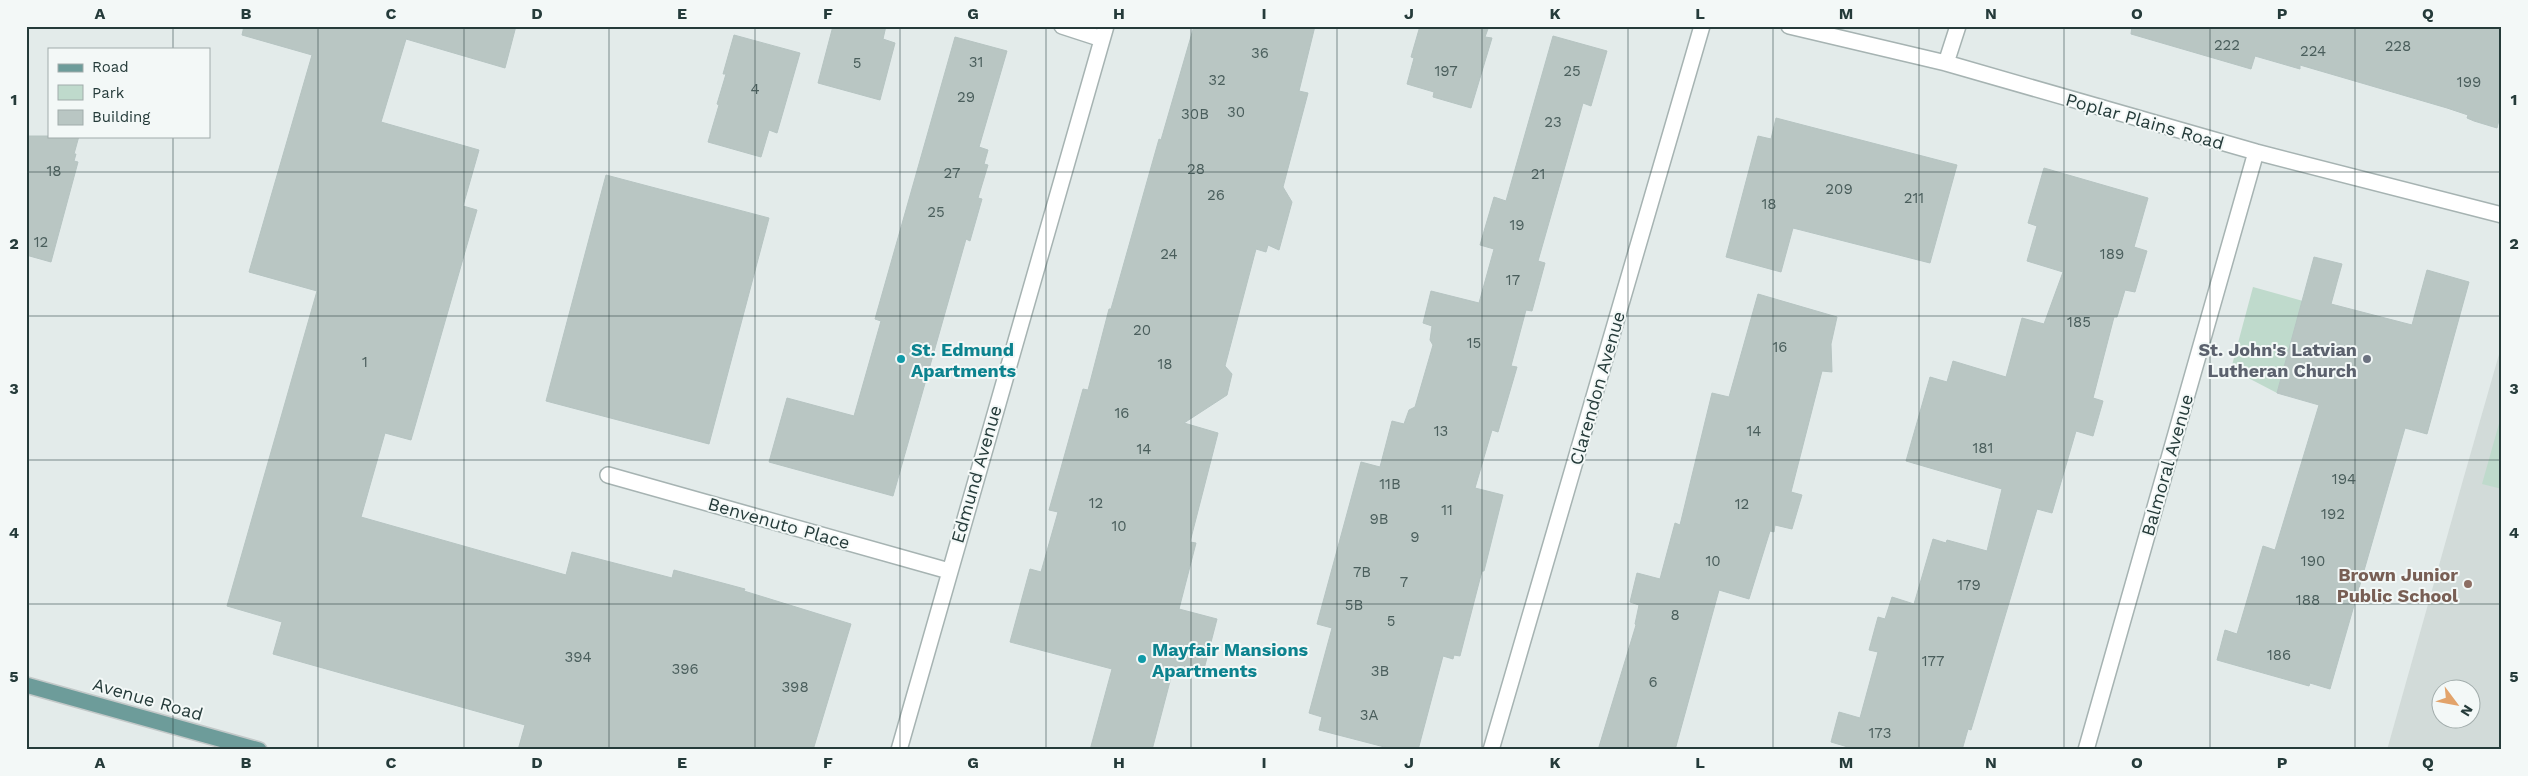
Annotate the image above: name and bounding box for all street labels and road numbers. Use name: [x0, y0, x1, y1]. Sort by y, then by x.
street label: Poplar Plains Road: [2063, 88, 2227, 154]
street label: Clarendon Avenue: [1565, 309, 1629, 467]
street label: Balmoral Avenue: [2137, 392, 2197, 538]
street label: Edmund Avenue: [946, 403, 1006, 545]
street label: Benvenuto Place: [706, 493, 852, 553]
street label: Avenue Road: [90, 673, 206, 725]

